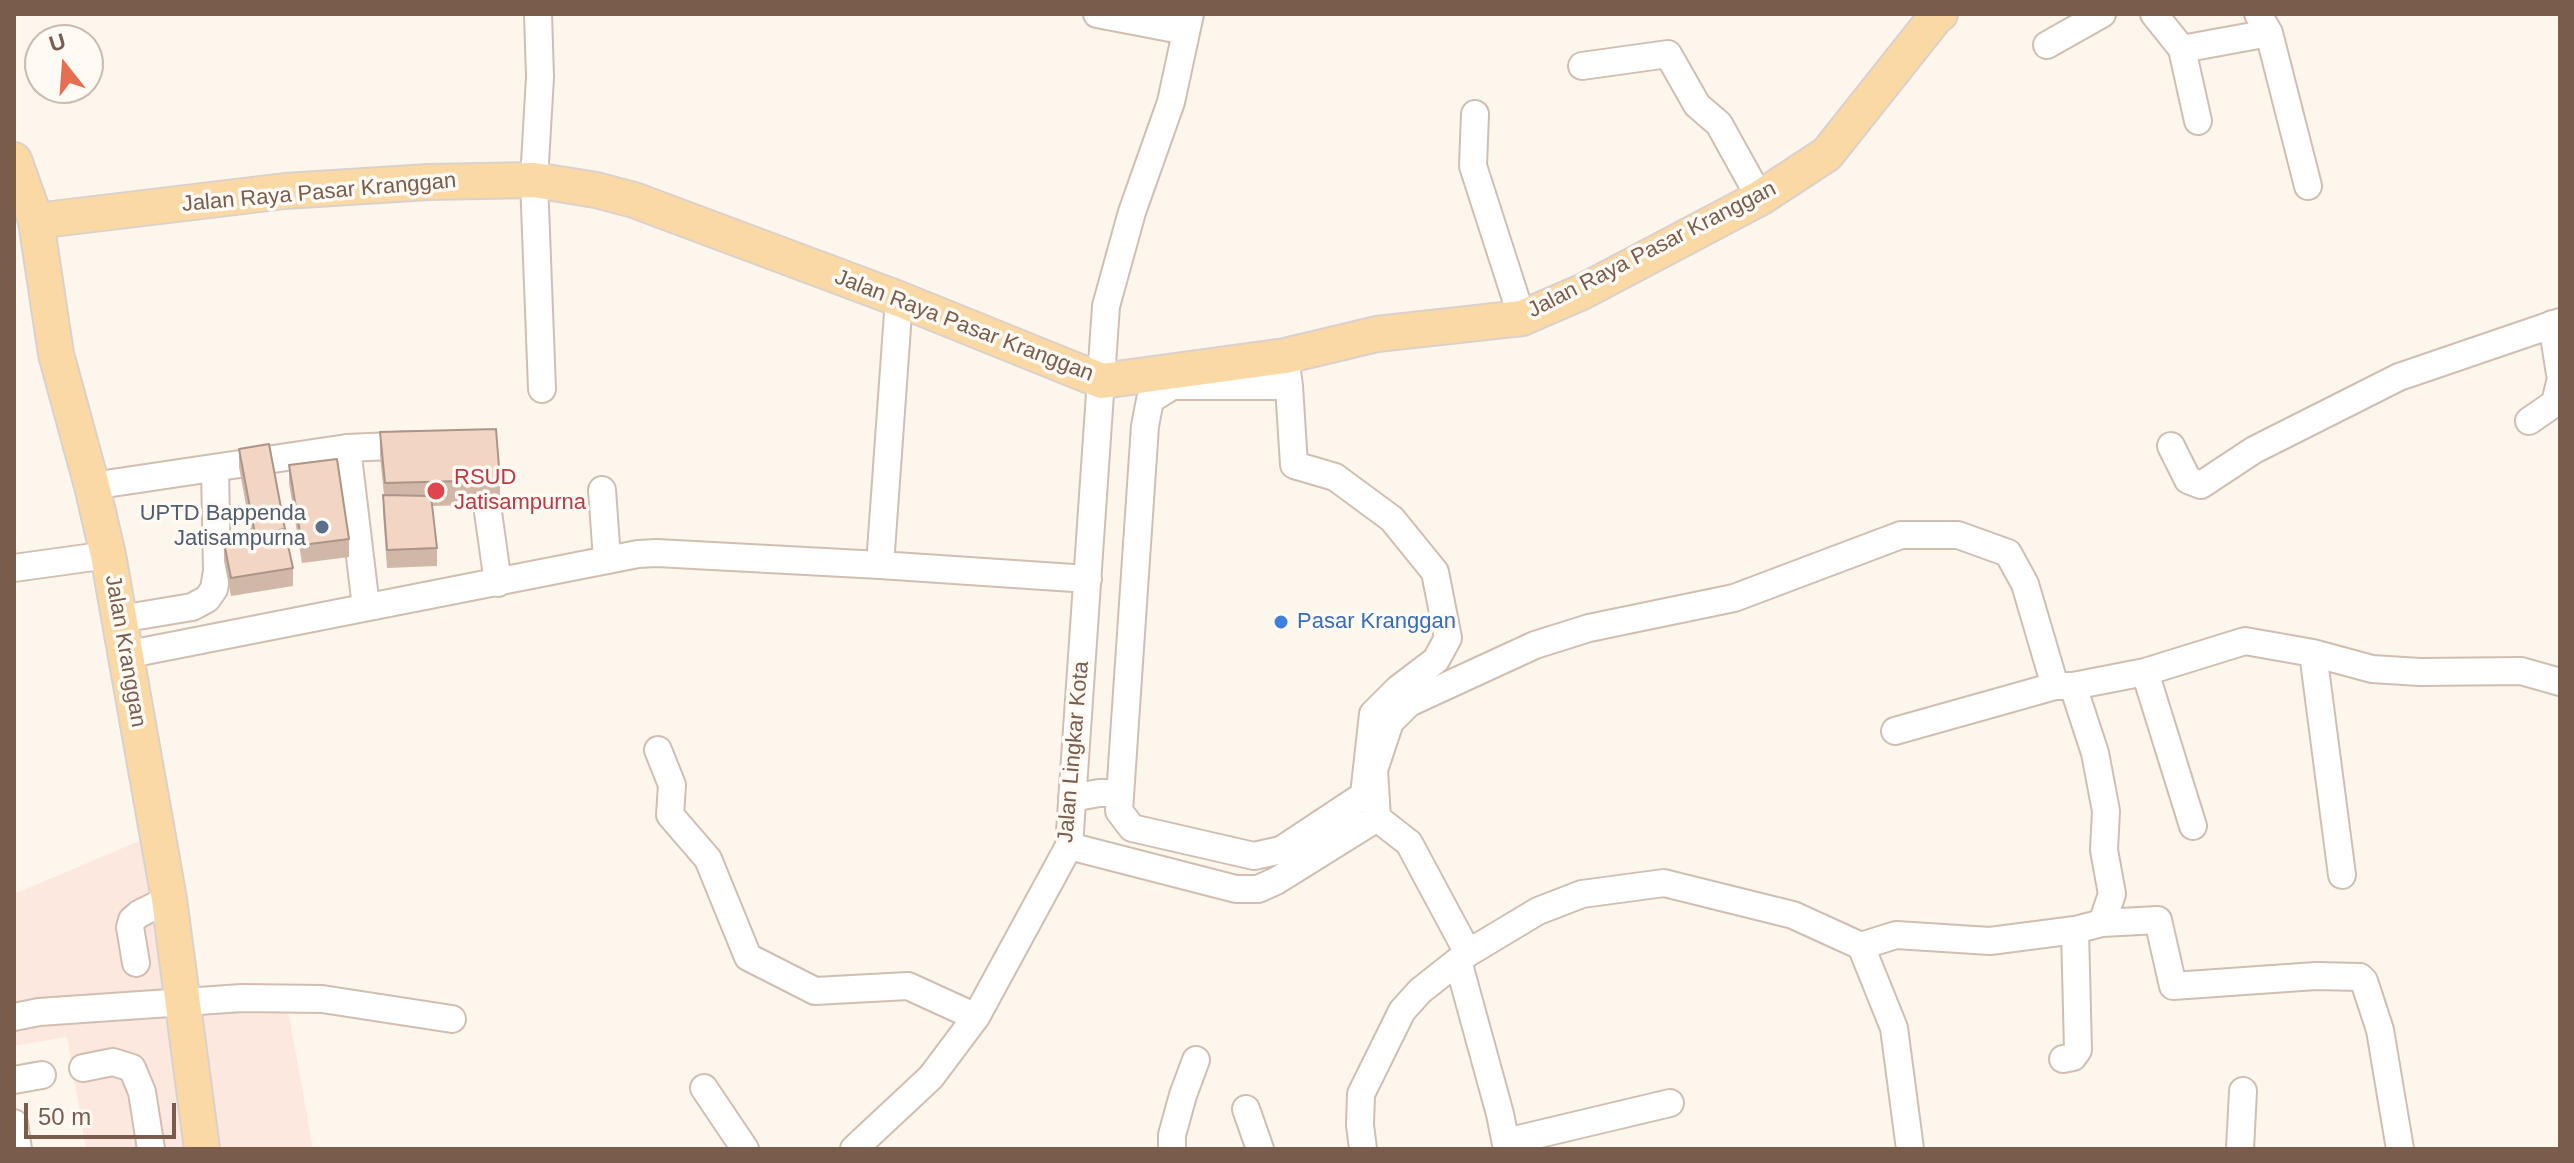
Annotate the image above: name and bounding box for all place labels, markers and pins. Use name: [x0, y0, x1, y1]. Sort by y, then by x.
place label: RSUD Jatisampurna: [454, 465, 586, 516]
marker: RSUD Jatisampurna: [425, 480, 447, 502]
place label: UPTD Bappenda Jatisampurna: [140, 501, 306, 552]
marker: UPTD Bappenda Jatisampurna: [313, 518, 331, 536]
place label: Pasar Kranggan: [1297, 609, 1456, 635]
marker: Pasar Kranggan: [1272, 613, 1290, 631]

